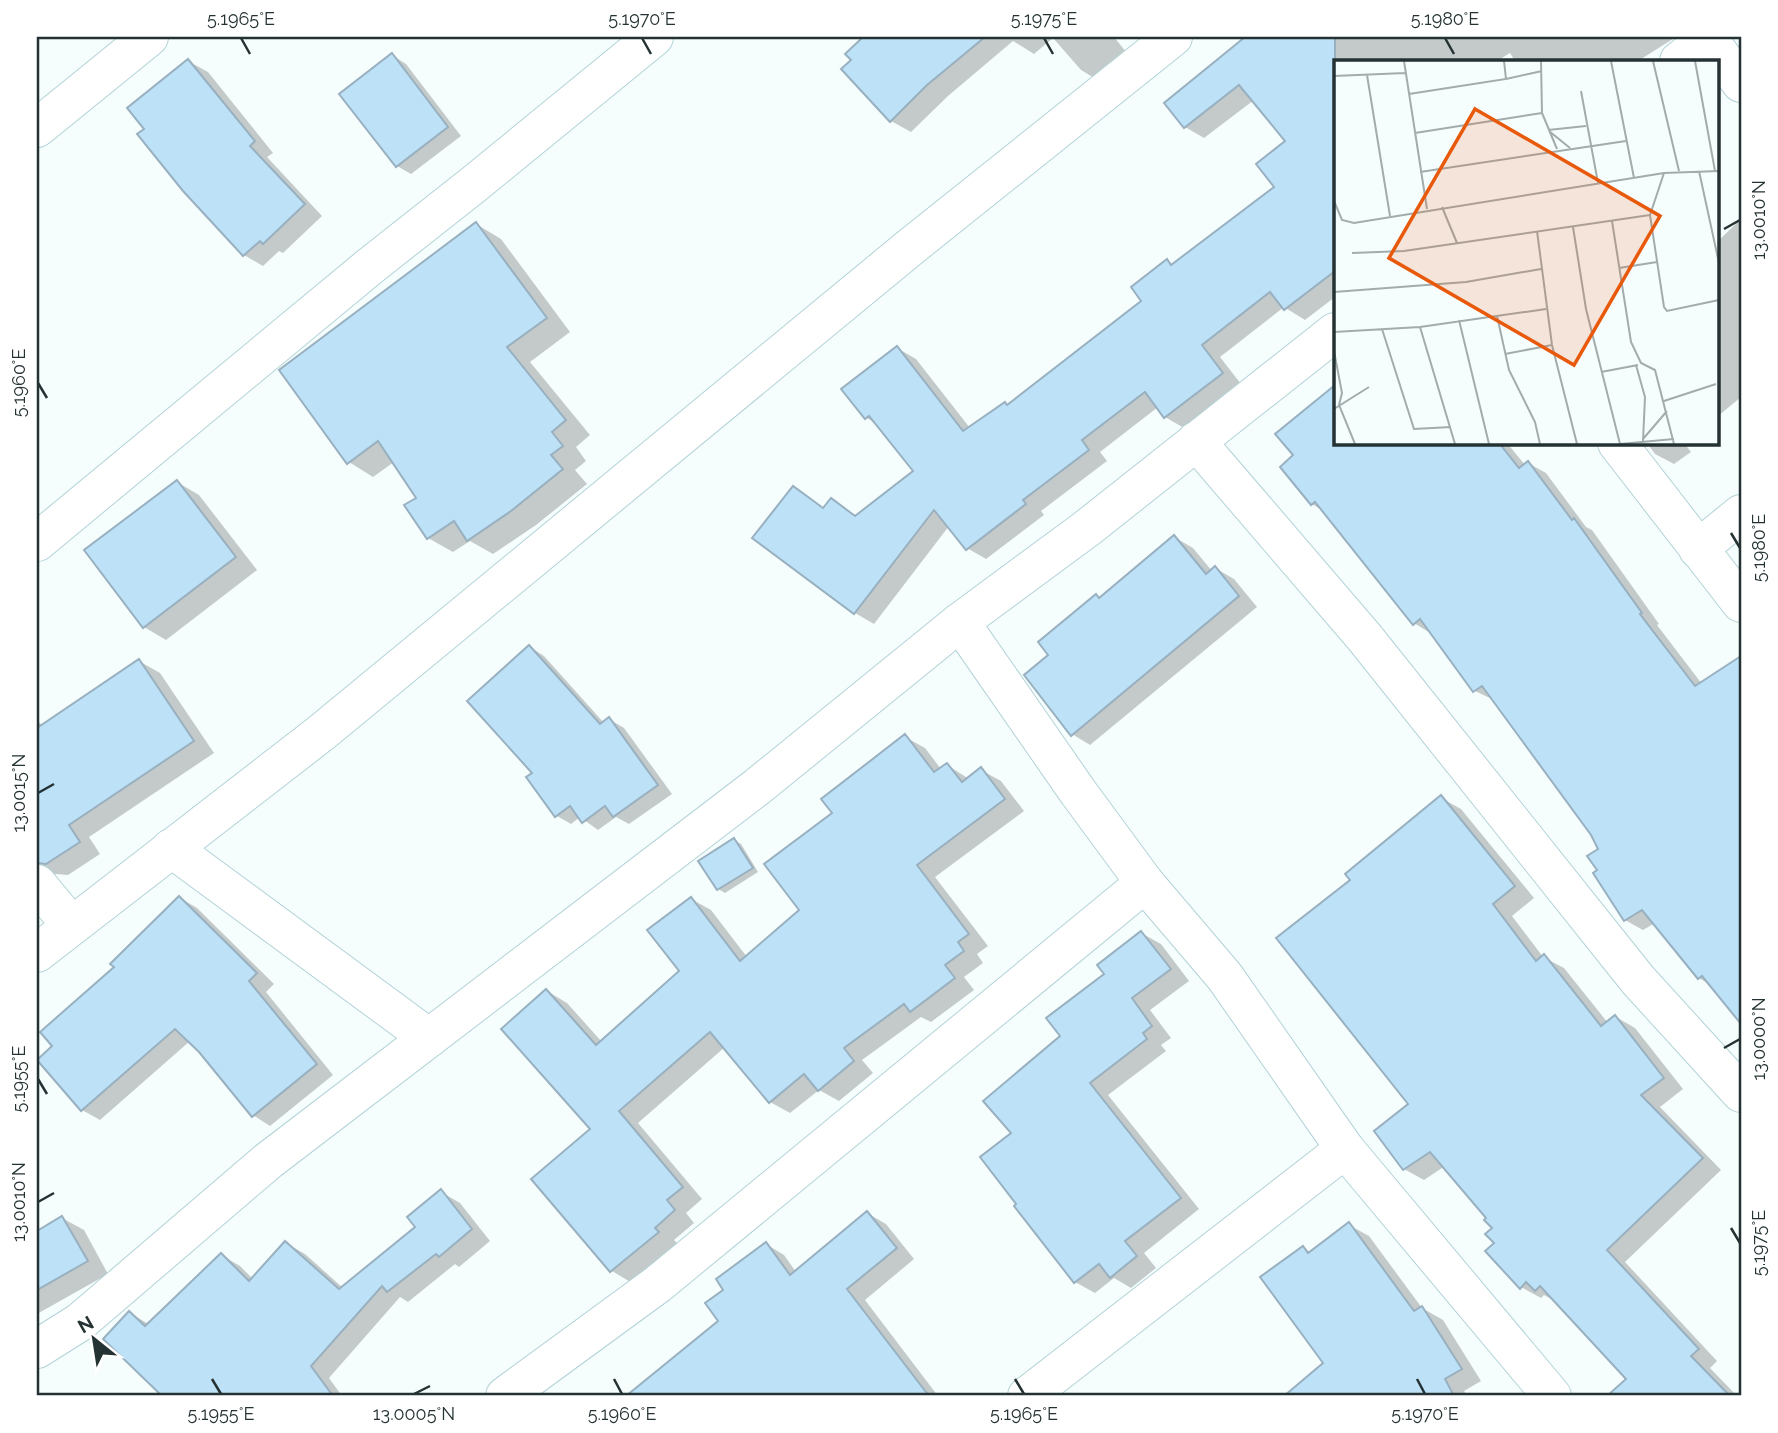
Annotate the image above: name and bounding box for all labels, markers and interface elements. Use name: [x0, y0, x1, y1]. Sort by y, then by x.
text: 5.1965°E: [207, 8, 275, 29]
text: 5.1970°E: [608, 8, 676, 29]
text: 5.1975°E: [1011, 8, 1077, 29]
text: 5.1980°E: [1411, 8, 1479, 29]
inset map: [1334, 60, 1718, 444]
text: 13.0010°N: [1748, 180, 1769, 260]
text: 5.1960°E: [8, 349, 29, 417]
text: 5.1980°E: [1748, 514, 1769, 582]
text: 13.0015°N: [8, 754, 29, 832]
text: 13.0000°N: [1748, 997, 1769, 1081]
text: 5.1955°E: [8, 1046, 29, 1112]
text: 13.0010°N: [8, 1162, 29, 1242]
text: 5.1975°E: [1748, 1210, 1769, 1276]
north arrow: [60, 1304, 130, 1374]
text: N: [74, 1311, 97, 1337]
text: 5.1955°E: [188, 1403, 254, 1424]
text: 13.0005°N: [373, 1403, 455, 1424]
text: 5.1960°E: [588, 1403, 656, 1424]
text: 5.1965°E: [990, 1403, 1058, 1424]
text: 5.1970°E: [1391, 1403, 1459, 1424]

